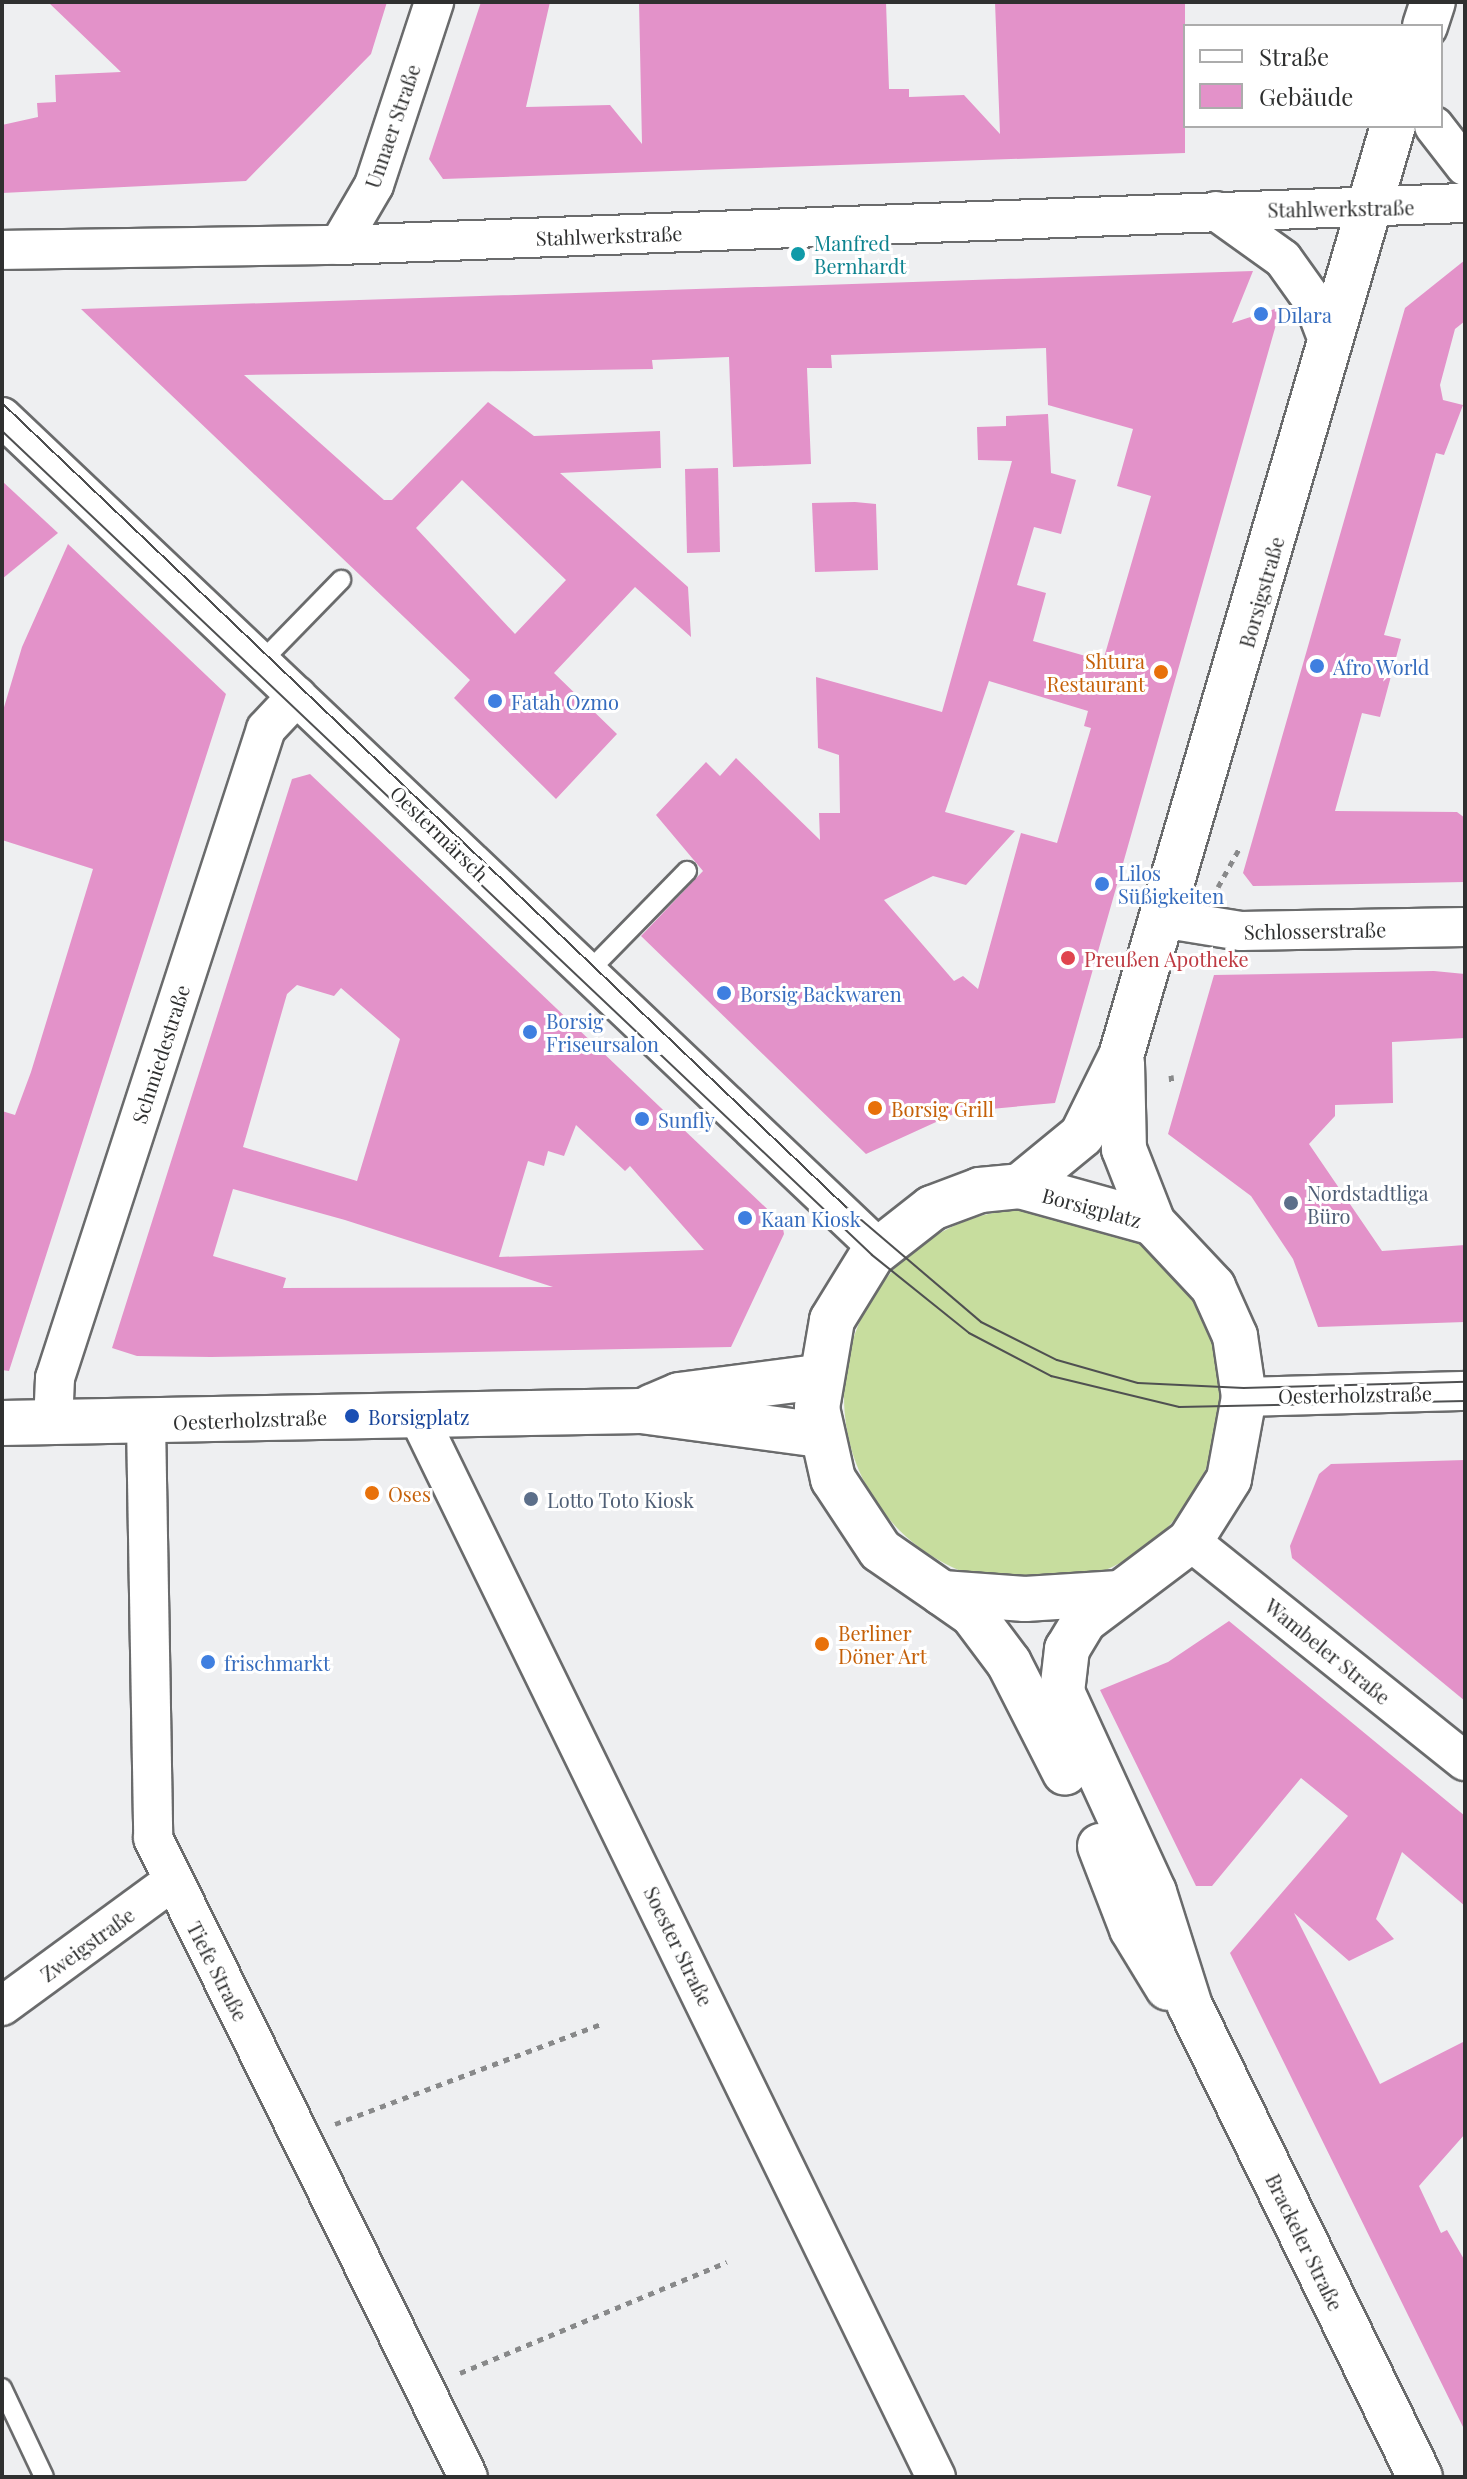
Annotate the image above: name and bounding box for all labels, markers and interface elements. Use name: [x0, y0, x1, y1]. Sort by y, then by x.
legend: [1183, 24, 1443, 128]
text: Straße: [1259, 40, 1329, 72]
street label: Unnaer Straße: [360, 61, 424, 191]
text: Gebäude: [1259, 80, 1354, 112]
street label: Stahlwerkstraße: [1267, 195, 1415, 221]
street label: Stahlwerkstraße: [535, 220, 683, 250]
place label: Manfred Bernhardt: [814, 230, 906, 277]
marker: Manfred Bernhardt: [789, 245, 807, 263]
place label: Dīlara: [1277, 302, 1332, 326]
marker: Dīlara: [1252, 305, 1270, 323]
street label: Borsigstraße: [1234, 534, 1288, 650]
place label: Shtura Restaurant: [1046, 648, 1145, 695]
place label: Afro World: [1333, 654, 1430, 678]
marker: Afro World: [1308, 657, 1326, 675]
marker: Shtura Restaurant: [1152, 663, 1170, 681]
place label: Fatah Ozmo: [511, 689, 619, 713]
marker: Fatah Ozmo: [486, 692, 504, 710]
street label: Oestermärsch: [386, 780, 494, 886]
place label: Lilos Süßigkeiten: [1118, 860, 1224, 907]
marker: Lilos Süßigkeiten: [1093, 875, 1111, 893]
street label: Schlosserstraße: [1244, 917, 1386, 943]
place label: Preußen Apotheke: [1084, 946, 1249, 970]
marker: Preußen Apotheke: [1059, 949, 1077, 967]
place label: Borsig Backwaren: [740, 981, 902, 1005]
street label: Schmiedestraße: [126, 982, 194, 1126]
marker: Borsig Backwaren: [715, 984, 733, 1002]
place label: Borsig Friseursalon: [546, 1008, 659, 1055]
marker: Borsig Friseursalon: [521, 1023, 539, 1041]
place label: Borsig Grill: [891, 1096, 994, 1120]
marker: Borsig Grill: [866, 1099, 884, 1117]
place label: Sunfly: [658, 1107, 715, 1131]
marker: Sunfly: [633, 1110, 651, 1128]
place label: Nordstadtliga Büro: [1307, 1180, 1428, 1227]
street label: Borsigplatz: [1040, 1182, 1144, 1232]
marker: Nordstadtliga Büro: [1282, 1194, 1300, 1212]
place label: Kaan Kiosk: [761, 1206, 861, 1230]
marker: Kaan Kiosk: [736, 1209, 754, 1227]
street label: Oesterholzstraße: [1278, 1381, 1432, 1407]
street label: Oesterholzstraße: [173, 1404, 327, 1434]
place label: Borsigplatz: [368, 1404, 470, 1428]
marker: Borsigplatz: [343, 1407, 361, 1425]
place label: Oses: [388, 1481, 431, 1505]
marker: Oses: [363, 1484, 381, 1502]
place label: Lotto Toto Kiosk: [547, 1487, 694, 1511]
marker: Lotto Toto Kiosk: [522, 1490, 540, 1508]
street label: Wambeler Straße: [1261, 1593, 1395, 1709]
place label: Berliner Döner Art: [838, 1620, 928, 1667]
marker: Berliner Döner Art: [813, 1635, 831, 1653]
place label: frischmarkt: [224, 1650, 330, 1674]
marker: frischmarkt: [199, 1653, 217, 1671]
street label: Soester Straße: [640, 1882, 718, 2010]
street label: Zweigstraße: [35, 1902, 139, 1986]
street label: Tiefe Straße: [183, 1917, 253, 2025]
street label: Brackeler Straße: [1261, 2170, 1349, 2314]

